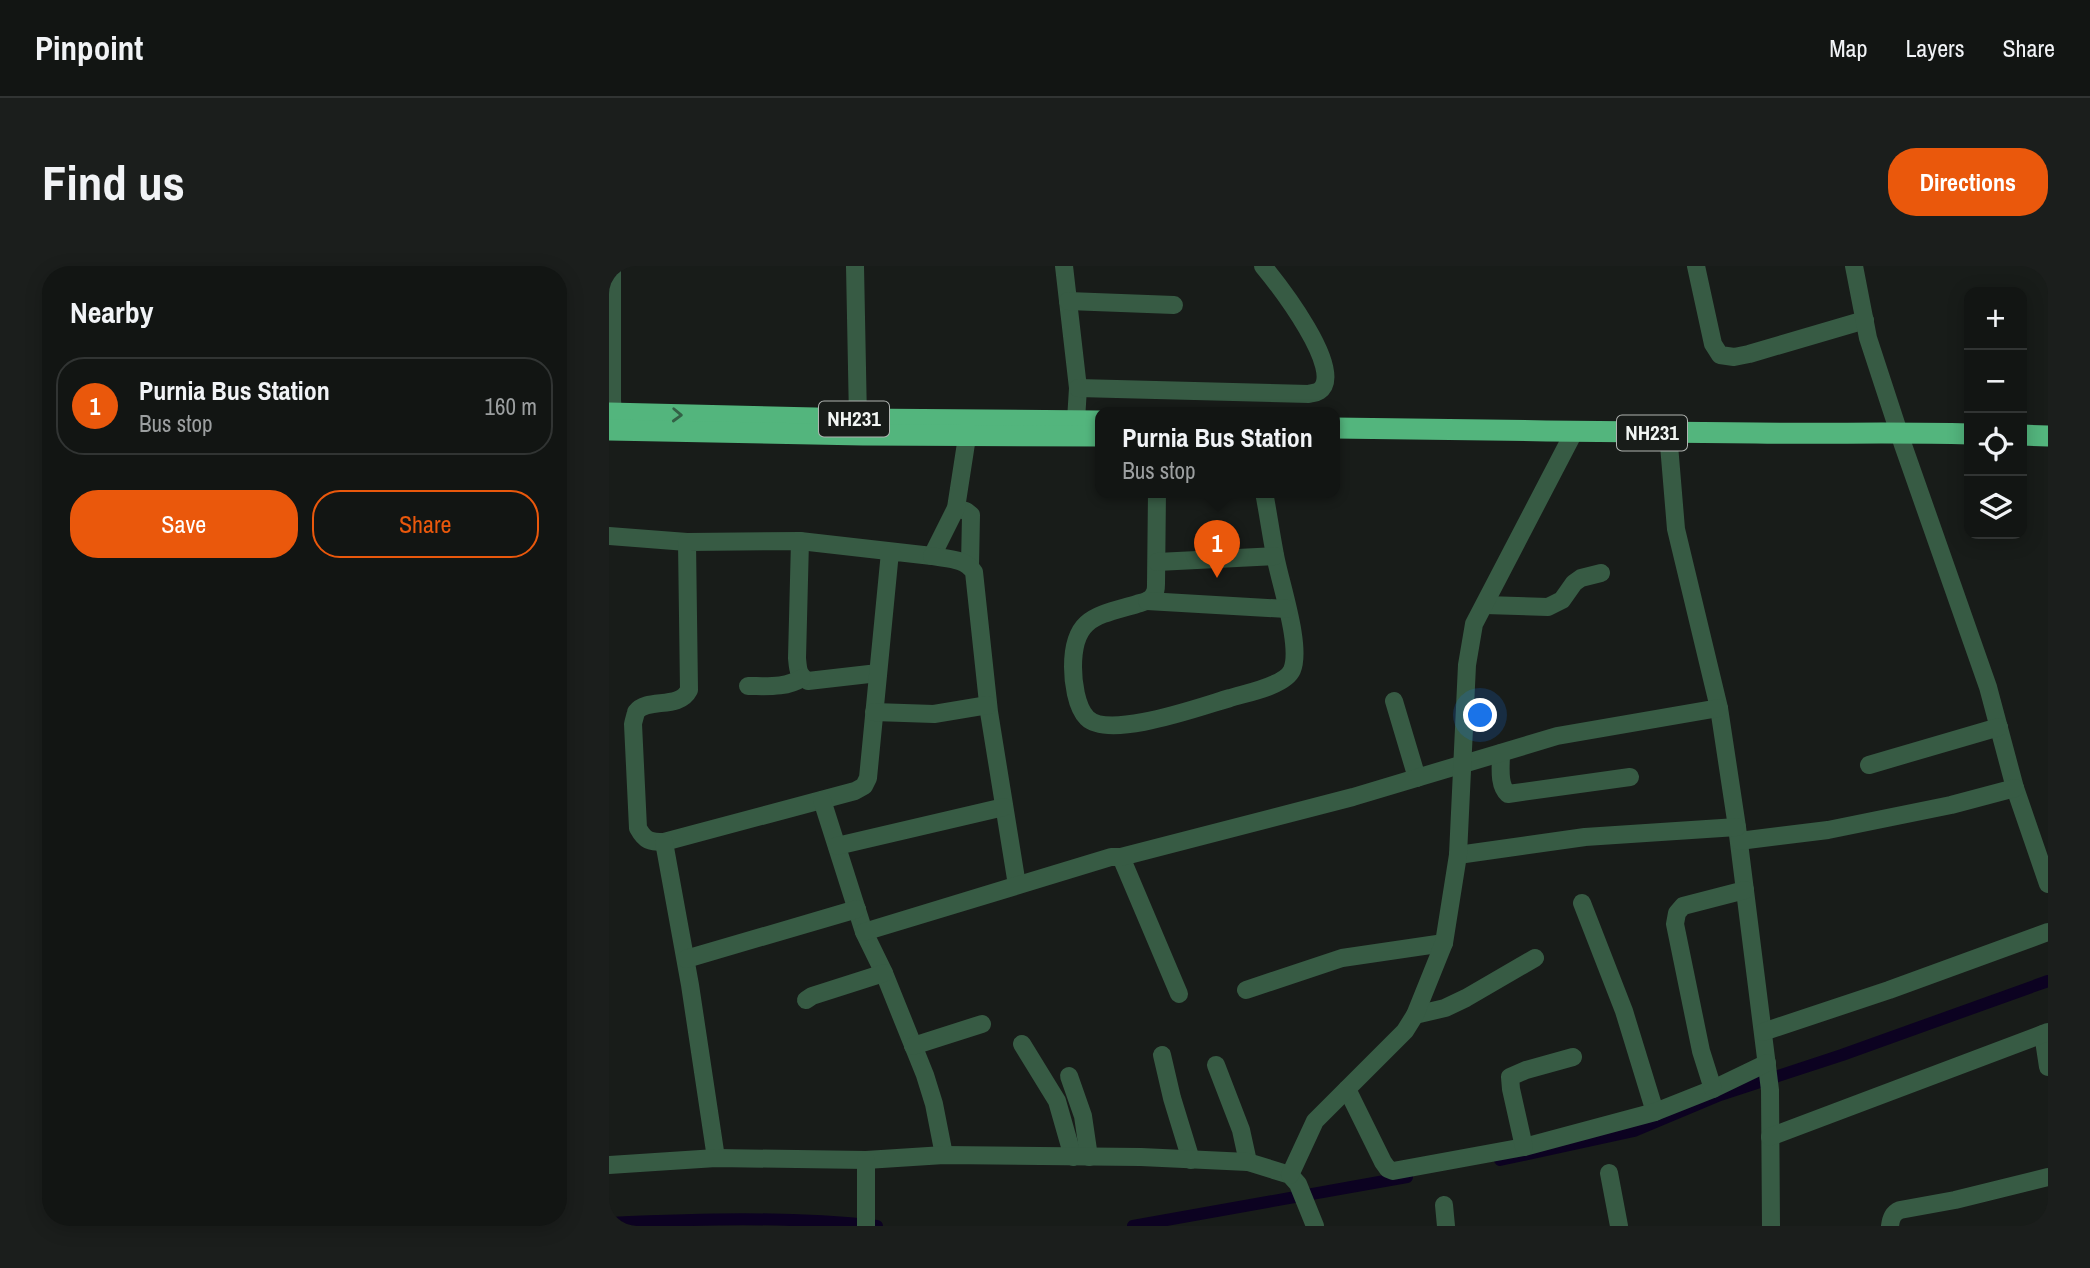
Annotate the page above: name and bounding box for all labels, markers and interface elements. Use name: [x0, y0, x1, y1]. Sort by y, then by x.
text: Pinpoint: [35, 26, 143, 70]
text: Map: [1829, 32, 1867, 64]
text: Layers: [1905, 32, 1964, 64]
text: Share: [2002, 32, 2055, 64]
button: Directions: [1888, 148, 2048, 216]
text: Find us: [42, 149, 185, 215]
map controls: [1964, 287, 2027, 539]
button: +: [1964, 287, 2027, 350]
text: Nearby: [70, 292, 153, 332]
button: −: [1964, 350, 2027, 413]
text: Purnia Bus Station: [139, 373, 330, 408]
text: 1: [90, 391, 100, 422]
text: 160 m: [485, 391, 537, 422]
road number: NH231: [819, 402, 889, 436]
one-way arrow: [672, 407, 683, 422]
popup: [1095, 407, 1340, 498]
text: Bus stop: [139, 408, 212, 439]
button: locate: [1964, 413, 2027, 476]
road number: NH231: [1617, 416, 1687, 450]
text: Purnia Bus Station: [1122, 420, 1313, 455]
text: Bus stop: [1122, 455, 1196, 486]
button: layers: [1964, 476, 2027, 539]
button: Save: [70, 490, 298, 558]
button: Share: [312, 490, 539, 558]
pin: 1: [1194, 520, 1240, 578]
your location: [1463, 698, 1497, 732]

